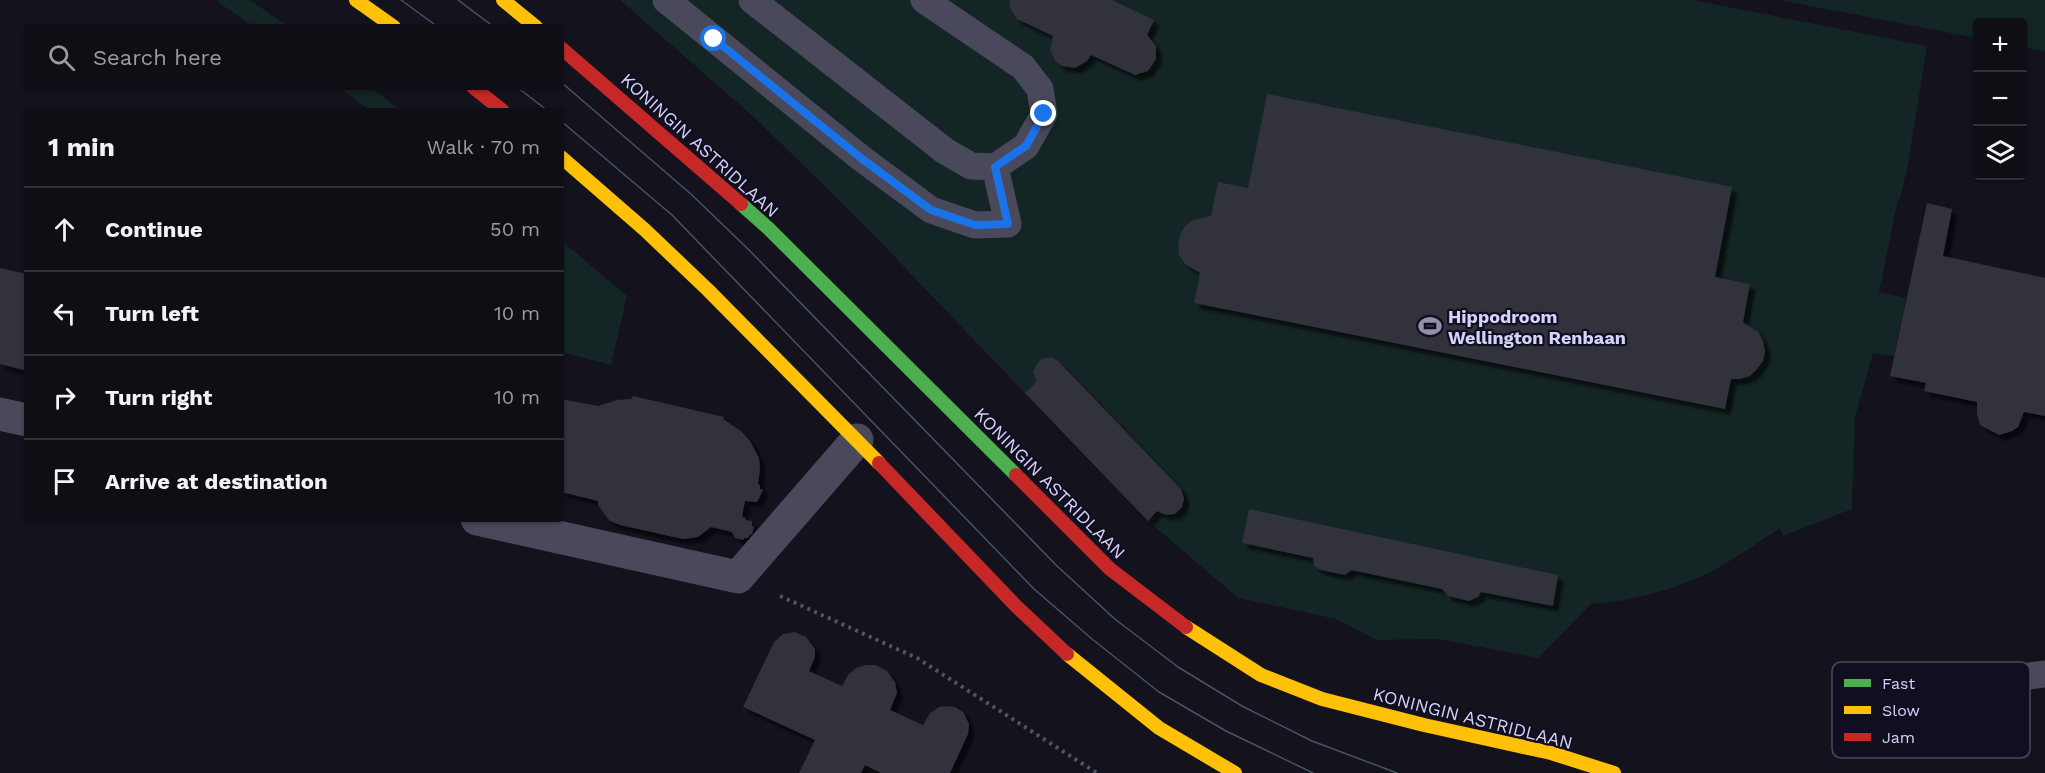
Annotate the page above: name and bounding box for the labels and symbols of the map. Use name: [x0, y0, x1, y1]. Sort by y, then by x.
route start: [700, 25, 726, 51]
street label: KONINGIN ASTRIDLAAN: [617, 69, 783, 221]
route end: [1030, 100, 1056, 126]
place label: Hippodroom Wellington Renbaan: [1448, 306, 1626, 348]
sports icon: Hippodroom Wellington Renbaan: [1417, 313, 1443, 339]
street label: KONINGIN ASTRIDLAAN: [970, 403, 1130, 563]
legend: [1832, 662, 2030, 758]
text: Fast: [1882, 674, 1915, 693]
street label: KONINGIN ASTRIDLAAN: [1371, 683, 1575, 753]
text: Slow: [1882, 701, 1920, 720]
text: Jam: [1882, 728, 1915, 747]

